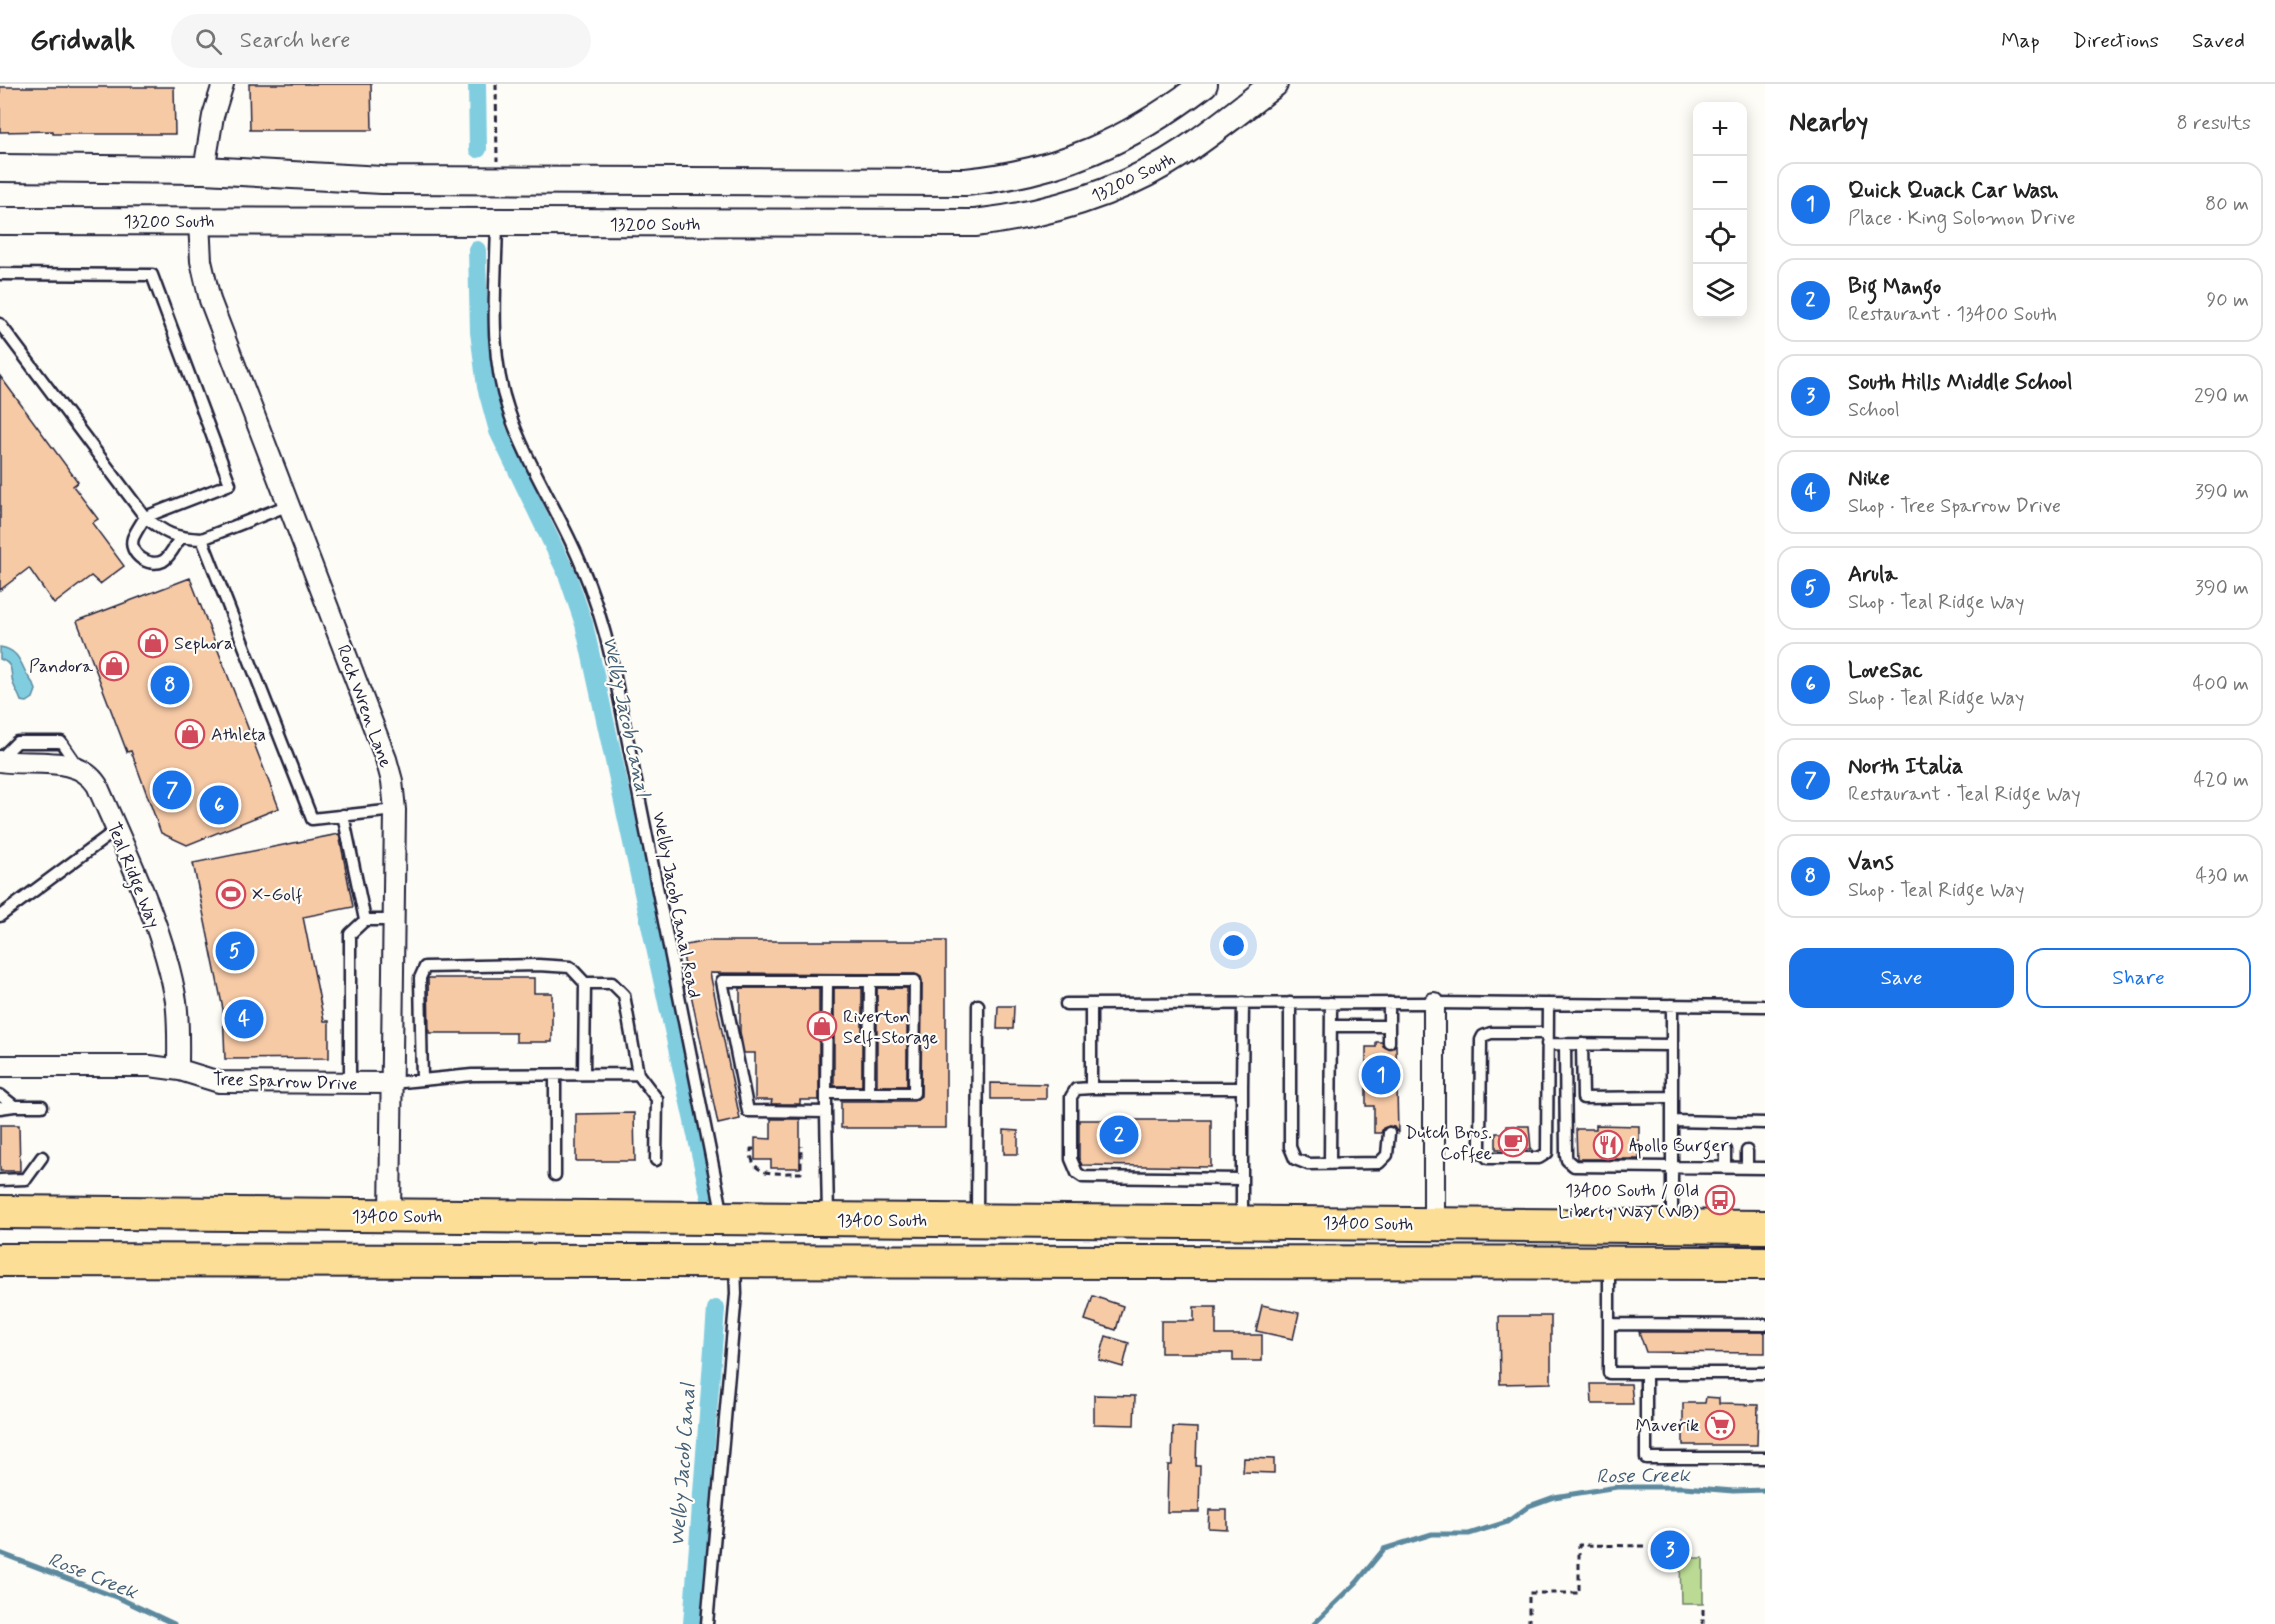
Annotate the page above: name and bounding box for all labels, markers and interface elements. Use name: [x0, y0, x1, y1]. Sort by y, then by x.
search box: [171, 14, 591, 68]
text: Gridwalk: [30, 23, 135, 60]
icon: search: [192, 25, 225, 58]
text: Search here: [240, 27, 351, 55]
text: Map: [2001, 27, 2040, 55]
text: Directions: [2073, 27, 2159, 55]
text: Saved: [2192, 27, 2245, 55]
map controls: [1693, 102, 1747, 318]
button: +: [1693, 102, 1747, 156]
text: Nearby: [1789, 106, 1868, 140]
text: 8 results: [2177, 110, 2251, 137]
street label: 13200 South: [1087, 147, 1179, 209]
button: −: [1693, 156, 1747, 210]
text: Quick Quack Car Wash: [1848, 177, 2059, 205]
text: 1: [1806, 191, 1815, 218]
text: 80 m: [2205, 191, 2249, 218]
text: Place · King Solomon Drive: [1848, 205, 2075, 232]
street label: 13200 South: [124, 210, 214, 234]
button: locate: [1693, 210, 1747, 264]
street label: 13200 South: [610, 213, 700, 237]
button: layers: [1693, 264, 1747, 318]
text: Big Mango: [1848, 273, 1941, 301]
text: 2: [1806, 287, 1815, 314]
text: 90 m: [2206, 287, 2249, 314]
text: Restaurant · 13400 South: [1848, 301, 2057, 328]
text: South Hills Middle School: [1848, 369, 2073, 397]
text: 3: [1806, 383, 1815, 410]
text: 290 m: [2194, 383, 2249, 410]
text: School: [1848, 397, 1900, 424]
text: Nike: [1848, 465, 1890, 493]
text: 4: [1805, 479, 1816, 506]
text: 390 m: [2195, 479, 2249, 506]
text: Shop · Tree Sparrow Drive: [1848, 493, 2061, 520]
text: Arula: [1848, 561, 1897, 589]
text: 5: [1805, 575, 1817, 602]
text: 390 m: [2195, 575, 2249, 602]
text: Shop · Teal Ridge Way: [1848, 589, 2024, 616]
shop icon: Sephora: [137, 627, 169, 659]
place label: Sephora: [174, 632, 233, 656]
water label: Welby Jacob Canal: [595, 634, 656, 800]
street label: Rock Wren Lane: [331, 642, 397, 771]
shop icon: Pandora: [98, 650, 130, 682]
place label: Pandora: [29, 655, 93, 679]
text: LoveSac: [1848, 657, 1923, 685]
pin: 8: [150, 662, 190, 708]
text: 6: [1805, 671, 1816, 698]
text: 400 m: [2193, 671, 2249, 698]
text: Shop · Teal Ridge Way: [1848, 685, 2024, 712]
shop icon: Athleta: [174, 718, 206, 750]
place label: Athleta: [211, 723, 266, 747]
text: North Italia: [1848, 753, 1963, 781]
text: 7: [1804, 767, 1817, 794]
text: 420 m: [2193, 767, 2249, 794]
pin: 7: [152, 768, 192, 812]
text: Restaurant · Teal Ridge Way: [1848, 781, 2081, 808]
pin: 6: [200, 782, 238, 828]
street label: Welby Jacob Canal Road: [646, 810, 706, 1000]
street label: Teal Ridge Way: [99, 819, 165, 933]
text: Vans: [1848, 849, 1894, 877]
text: 8: [1805, 863, 1816, 890]
text: 430 m: [2196, 863, 2249, 890]
text: Shop · Teal Ridge Way: [1848, 877, 2024, 904]
sports icon: X-Golf: [215, 878, 247, 910]
place label: X-Golf: [252, 883, 302, 907]
pin: 5: [216, 928, 254, 974]
your location: [1219, 931, 1248, 960]
button: Save: [1789, 948, 2014, 1008]
button: Share: [2026, 948, 2251, 1008]
pin: 4: [224, 996, 264, 1042]
place label: Riverton Self-Storage: [843, 1005, 938, 1050]
shop icon: Riverton Self-Storage: [806, 1010, 838, 1042]
pin: 1: [1362, 1052, 1400, 1098]
street label: Tree Sparrow Drive: [212, 1067, 358, 1097]
pin: 2: [1100, 1112, 1138, 1158]
place label: Dutch Bros. Coffee: [1405, 1121, 1492, 1166]
cafe icon: Dutch Bros. Coffee: [1497, 1126, 1529, 1158]
restaurant icon: Apollo Burger: [1592, 1129, 1624, 1161]
place label: Apollo Burger: [1629, 1134, 1729, 1160]
place label: 13400 South / Old Liberty Way (WB): [1558, 1179, 1700, 1224]
bus stop icon: 13400 South / Old Liberty Way (WB): [1704, 1184, 1736, 1216]
street label: 13400 South: [352, 1205, 442, 1229]
street label: 13400 South: [837, 1209, 927, 1233]
street label: 13400 South: [1322, 1211, 1413, 1237]
water label: Welby Jacob Canal: [664, 1382, 703, 1547]
supermarket icon: Maverik: [1704, 1409, 1736, 1441]
place label: Maverik: [1635, 1414, 1699, 1438]
water label: Rose Creek: [1596, 1462, 1691, 1491]
pin: 3: [1650, 1528, 1690, 1572]
water label: Rose Creek: [44, 1546, 142, 1607]

